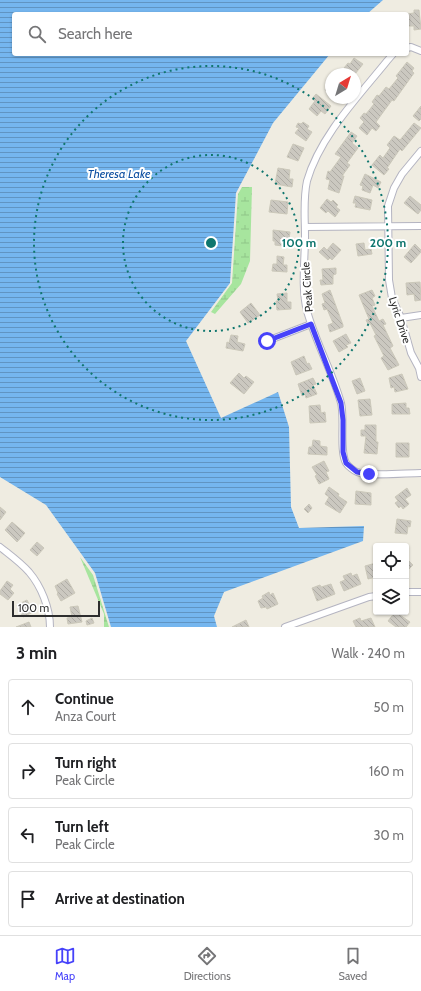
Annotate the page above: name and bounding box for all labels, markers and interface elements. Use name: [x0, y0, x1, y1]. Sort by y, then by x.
search box: [12, 12, 409, 56]
icon: search: [26, 23, 48, 45]
text: Search here: [58, 25, 133, 43]
north arrow: [325, 68, 361, 104]
water label: Theresa Lake: [88, 166, 151, 181]
text: 100 m: [282, 235, 316, 250]
text: 200 m: [370, 235, 406, 250]
centre of rings: [204, 236, 218, 250]
street label: Peak Circle: [298, 261, 316, 313]
street label: Lyric Drive: [386, 295, 414, 345]
route start: [258, 332, 276, 350]
route end: [360, 465, 378, 483]
map controls: [373, 543, 409, 615]
button: locate: [373, 543, 409, 579]
button: layers: [373, 579, 409, 615]
scale bar: [12, 599, 100, 618]
text: 100 m: [18, 601, 49, 615]
text: 3 min: [16, 643, 57, 663]
text: Walk · 240 m: [331, 645, 405, 661]
text: Continue: [55, 690, 114, 708]
icon: ahead: [17, 696, 39, 718]
text: 50 m: [374, 699, 404, 715]
text: Anza Court: [55, 708, 116, 724]
text: Turn right: [55, 754, 116, 772]
icon: right: [17, 760, 39, 782]
text: 160 m: [369, 763, 404, 779]
text: Peak Circle: [55, 772, 115, 788]
text: Turn left: [55, 818, 109, 836]
icon: left: [17, 824, 39, 846]
text: 30 m: [374, 827, 404, 843]
text: Peak Circle: [55, 836, 115, 852]
icon: arrive: [17, 888, 39, 910]
text: Arrive at destination: [55, 890, 185, 908]
tab: Map: [54, 945, 76, 983]
tab: Directions: [184, 945, 231, 983]
tab: Saved: [339, 945, 367, 983]

